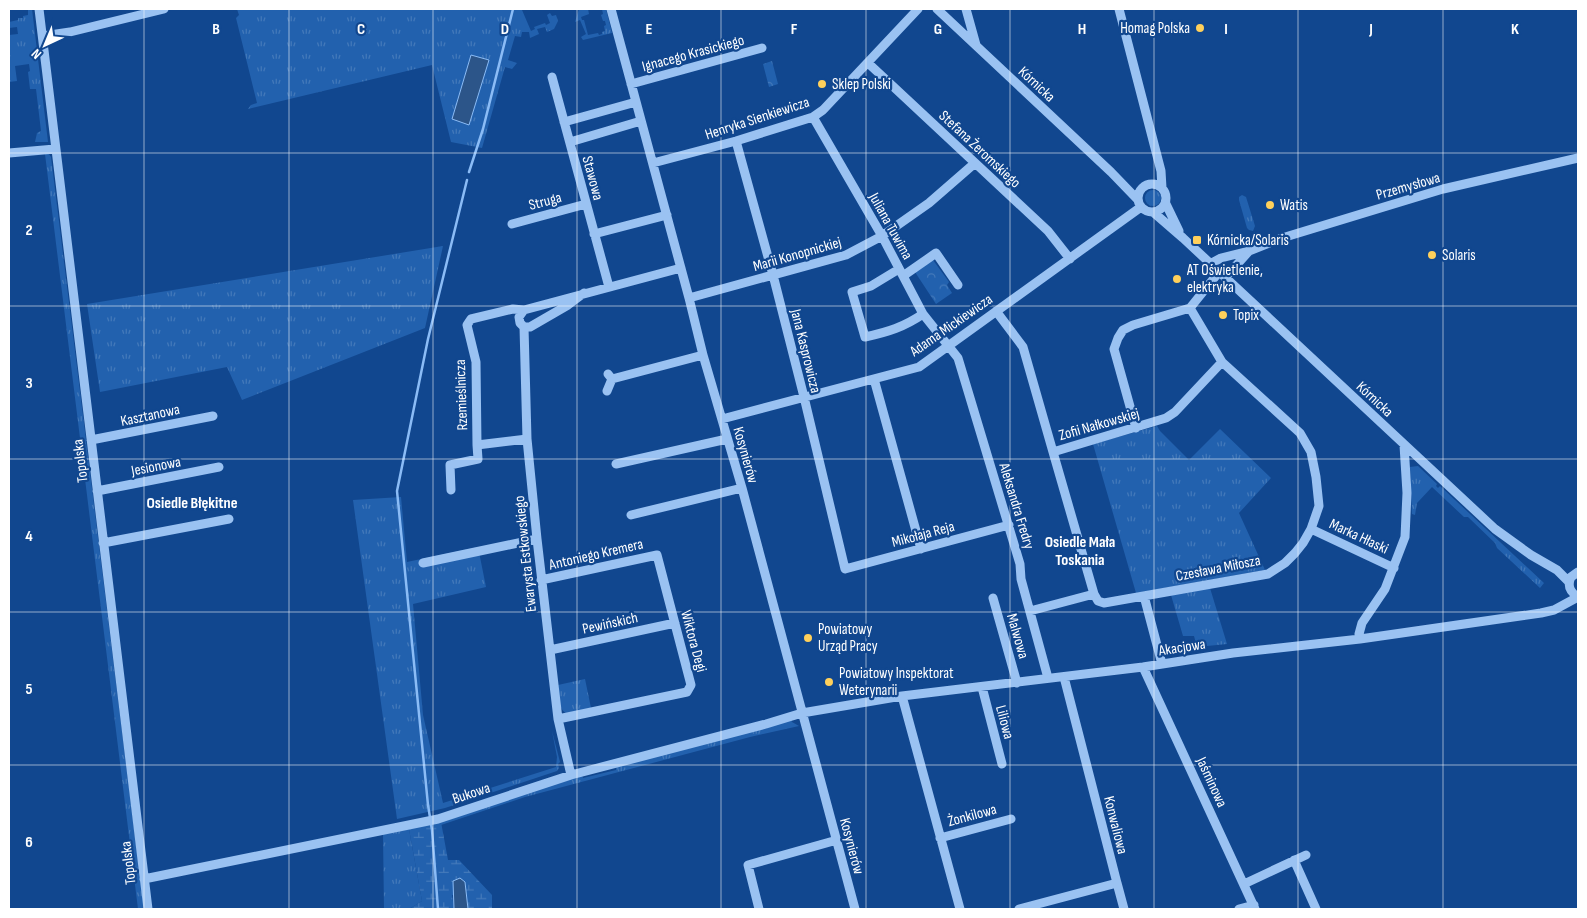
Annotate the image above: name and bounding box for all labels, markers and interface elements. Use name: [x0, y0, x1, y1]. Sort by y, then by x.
place label: Homag Polska: [1120, 19, 1190, 38]
north arrow: [20, 20, 70, 70]
text: B: [212, 20, 220, 39]
text: C: [357, 20, 365, 39]
text: D: [501, 20, 509, 39]
text: E: [646, 20, 653, 39]
text: F: [791, 20, 798, 39]
text: G: [934, 20, 942, 39]
text: H: [1078, 20, 1086, 39]
text: I: [1224, 20, 1228, 39]
text: J: [1368, 20, 1373, 39]
text: K: [1511, 20, 1519, 39]
marker: Homag Polska: [1194, 22, 1206, 34]
street label: Ignacego Krasickiego: [640, 31, 746, 76]
text: N: [28, 45, 45, 63]
street label: Kórnicka: [1014, 62, 1059, 106]
place label: Sklep Polski: [832, 75, 891, 94]
marker: Sklep Polski: [816, 78, 828, 90]
street label: Henryka Sienkiewicza: [703, 93, 812, 144]
street label: Stefana Żeromskiego: [935, 106, 1025, 192]
street label: Stawowa: [577, 154, 608, 203]
street label: Przemysłowa: [1374, 168, 1442, 205]
street label: Struga: [527, 188, 564, 215]
street label: Juliana Tuwima: [864, 189, 917, 263]
place label: Watis: [1280, 196, 1308, 215]
marker: Watis: [1264, 199, 1276, 211]
text: 2: [25, 221, 33, 240]
place label: Kórnicka/Solaris: [1207, 231, 1289, 250]
street label: Marii Konopnickiej: [751, 233, 844, 276]
marker: Kórnicka/Solaris: [1191, 234, 1203, 246]
place label: Solaris: [1442, 246, 1476, 265]
marker: Solaris: [1426, 249, 1438, 261]
place label: AT Oświetlenie, elektryka: [1186, 261, 1263, 297]
marker: AT Oświetlenie, elektryka: [1171, 273, 1183, 285]
street label: Adama Mickiewicza: [905, 290, 996, 361]
street label: Jana Kasprowicza: [786, 306, 825, 395]
place label: Topix: [1233, 306, 1259, 325]
marker: Topix: [1217, 309, 1229, 321]
street label: Rzemieślnicza: [451, 359, 472, 431]
text: 3: [25, 374, 33, 393]
street label: Kórnicka: [1352, 377, 1397, 421]
street label: Kasztanowa: [119, 400, 182, 431]
street label: Zofii Nałkowskiej: [1057, 404, 1142, 445]
street label: Kosynierów: [728, 425, 763, 486]
street label: Topolska: [68, 438, 93, 484]
street label: Jesionowa: [129, 452, 183, 481]
street label: Aleksandra Fredry: [994, 460, 1039, 552]
district label: Osiedle Błękitne: [146, 494, 238, 513]
street label: Ewarysta Estkowskiego: [510, 495, 541, 613]
street label: Marka Hłaski: [1326, 515, 1392, 558]
street label: Mikołaja Reja: [890, 517, 957, 552]
text: 4: [25, 527, 33, 546]
district label: Osiedle Mała Toskania: [1045, 533, 1115, 570]
street label: Antoniego Kremera: [546, 534, 645, 575]
street label: Czesława Miłosza: [1174, 551, 1262, 586]
street label: Pewińskich: [581, 608, 640, 639]
street label: Wiktora Degi: [676, 608, 711, 674]
street label: Malwowa: [1002, 611, 1033, 661]
place label: Powiatowy Urząd Pracy: [818, 620, 878, 656]
marker: Powiatowy Urząd Pracy: [802, 632, 814, 644]
street label: Akacjowa: [1156, 634, 1207, 661]
place label: Powiatowy Inspektorat Weterynarii: [839, 664, 954, 700]
marker: Powiatowy Inspektorat Weterynarii: [823, 676, 835, 688]
text: 5: [25, 680, 33, 699]
street label: Liliowa: [991, 703, 1018, 741]
street label: Jaśminowa: [1191, 753, 1231, 811]
street label: Bukowa: [450, 778, 493, 808]
street label: Konwaliowa: [1099, 794, 1132, 856]
street label: Żonkilowa: [946, 800, 999, 831]
street label: Kosynierów: [835, 816, 868, 877]
text: 6: [25, 833, 33, 852]
street label: Topolska: [116, 840, 141, 886]

